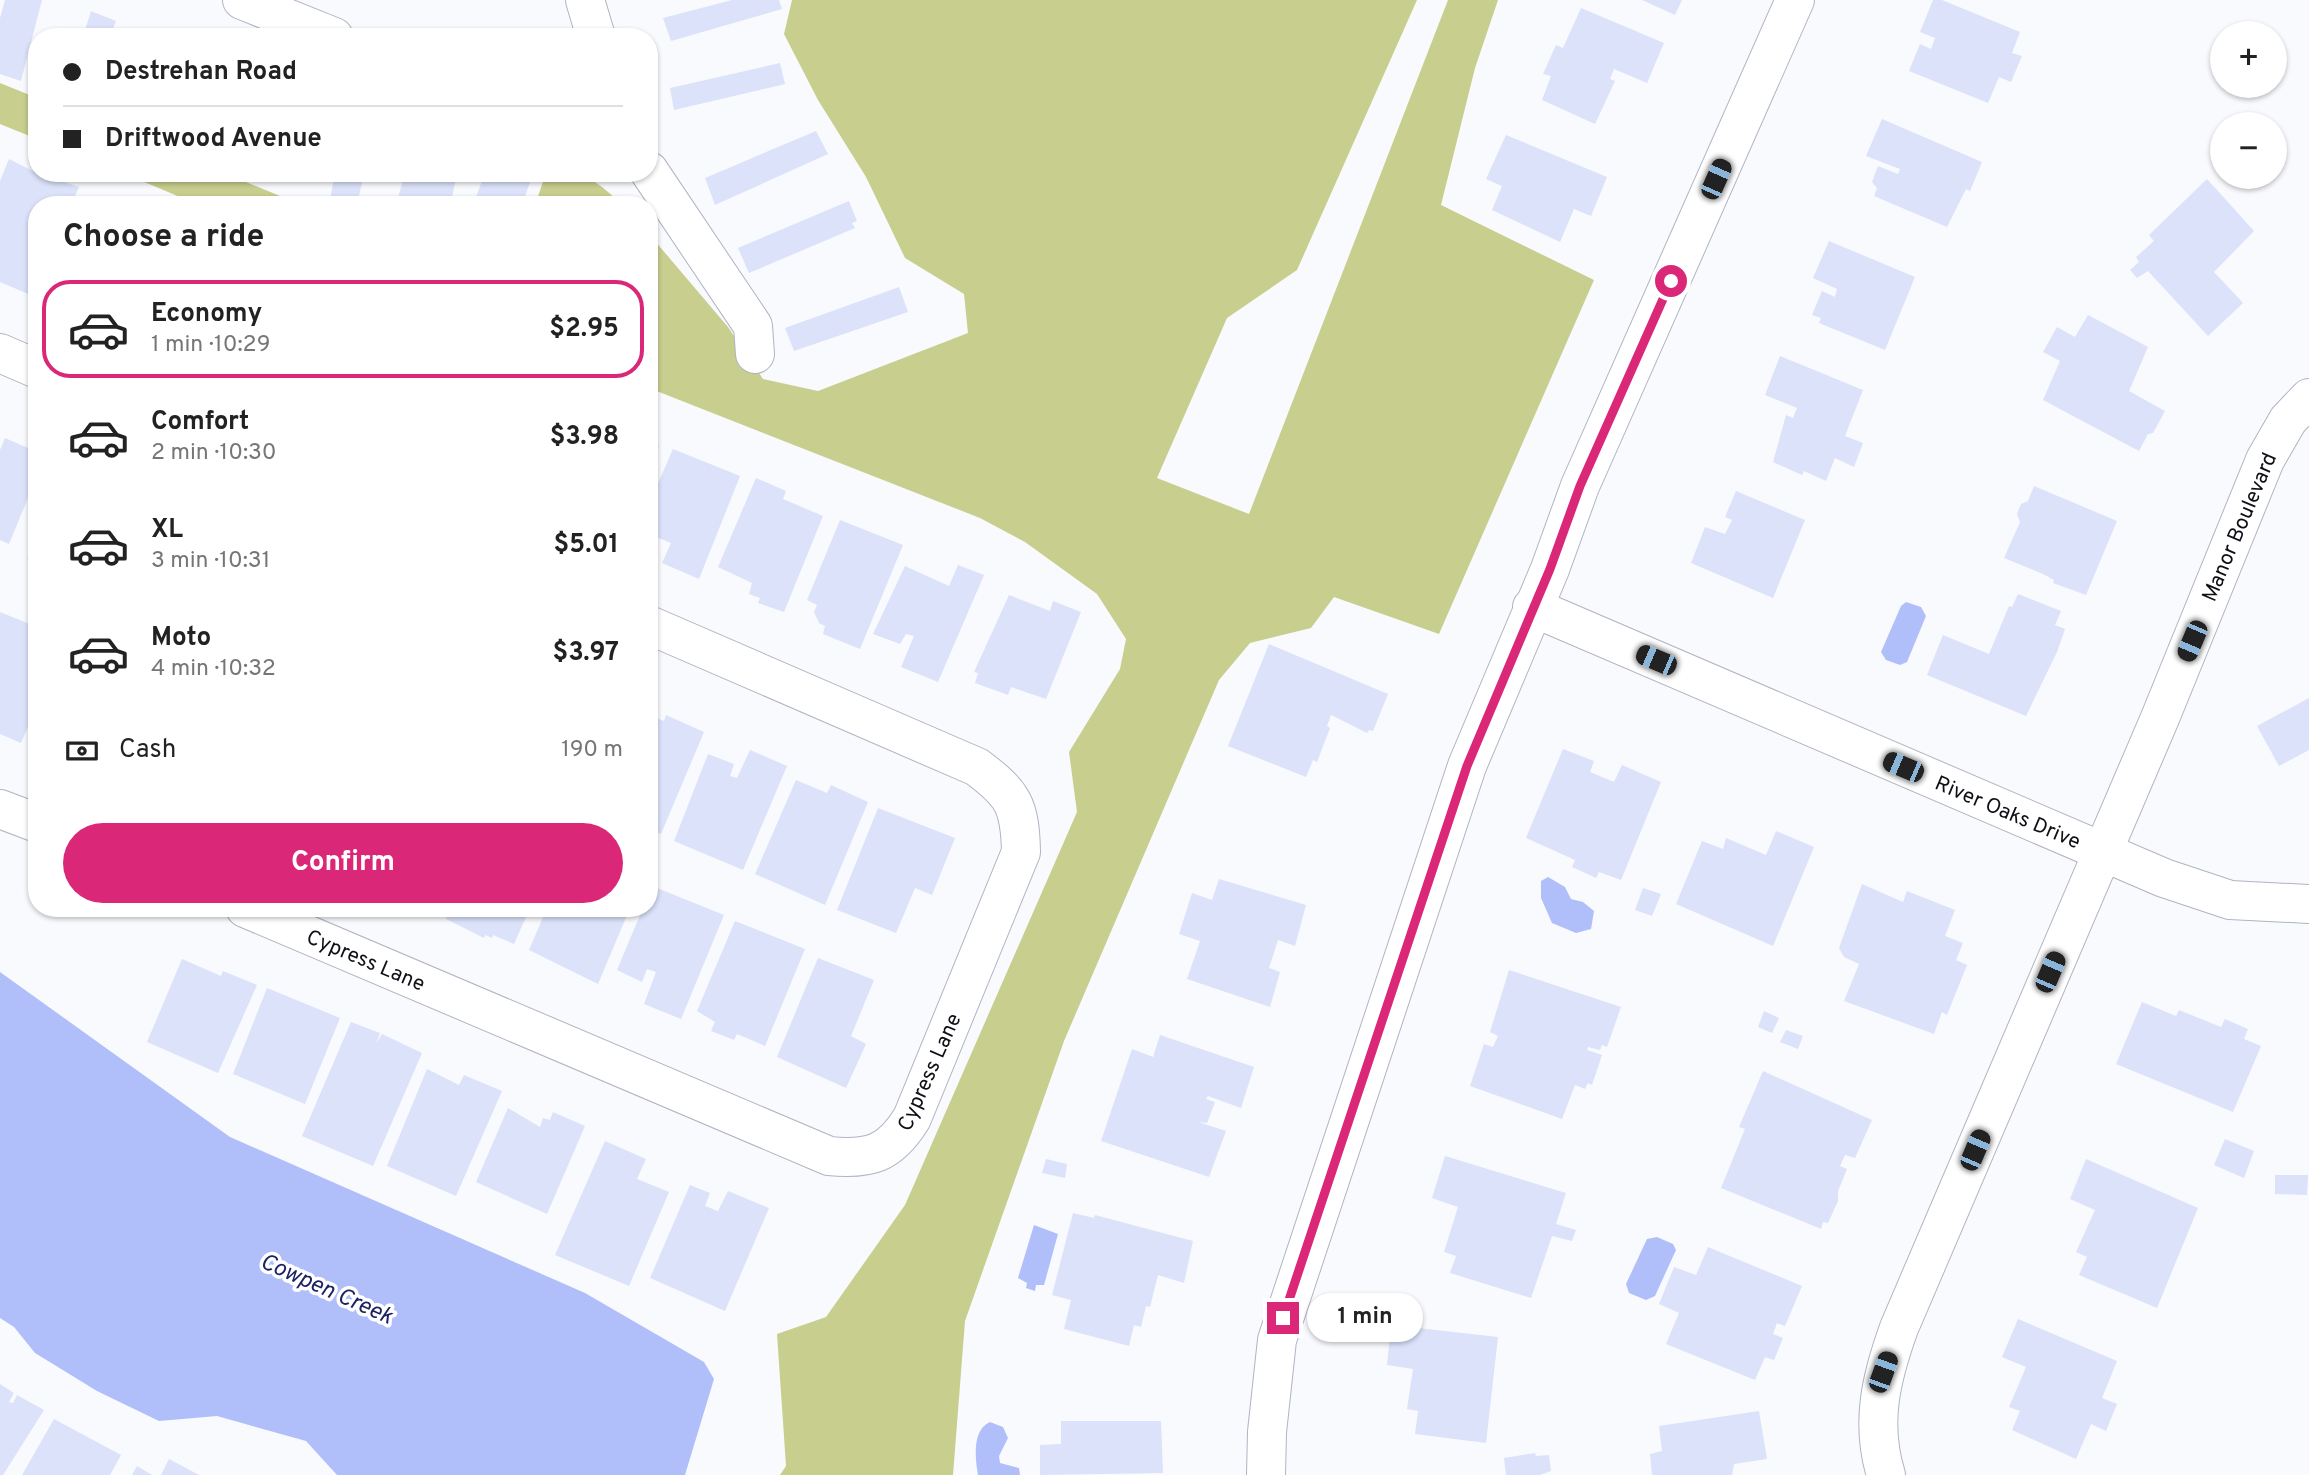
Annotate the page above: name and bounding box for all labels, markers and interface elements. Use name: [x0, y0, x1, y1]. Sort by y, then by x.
map controls: [2210, 21, 2287, 189]
button: +: [2210, 21, 2287, 98]
text: Destrehan Road: [105, 56, 297, 89]
button: −: [2210, 112, 2287, 189]
text: Driftwood Avenue: [105, 123, 322, 156]
car: [1698, 156, 1735, 202]
text: Choose a ride: [63, 218, 264, 258]
route start: [1655, 265, 1687, 297]
icon: car: [67, 298, 130, 361]
text: Economy: [151, 298, 262, 331]
text: $2.95: [549, 313, 619, 346]
text: 1 min · 10:29: [151, 331, 270, 360]
icon: car: [67, 406, 130, 469]
text: Comfort: [151, 406, 249, 439]
text: $3.98: [550, 421, 619, 454]
text: 2 min · 10:30: [151, 439, 276, 468]
street label: Manor Boulevard: [2197, 449, 2284, 606]
icon: car: [67, 514, 130, 577]
text: XL: [151, 514, 183, 547]
text: $5.01: [554, 529, 619, 562]
text: 3 min · 10:31: [151, 547, 270, 576]
car: [2175, 618, 2210, 664]
icon: car: [67, 622, 130, 685]
text: Moto: [151, 622, 211, 655]
text: $3.97: [553, 637, 619, 670]
car: [1633, 642, 1680, 678]
text: 4 min · 10:32: [151, 655, 276, 684]
icon: cash: [63, 732, 101, 770]
text: Cash: [119, 734, 176, 767]
text: 190 m: [561, 736, 623, 765]
car: [1880, 749, 1927, 785]
street label: River Oaks Drive: [1930, 771, 2084, 856]
button: Confirm: [63, 823, 623, 903]
street label: Cypress Lane: [302, 924, 429, 998]
car: [2033, 949, 2068, 995]
street label: Cypress Lane: [892, 1009, 968, 1136]
car: [1958, 1127, 1993, 1173]
water label: Cowpen Creek: [255, 1248, 397, 1333]
callout: 1 min: [1308, 1294, 1423, 1342]
route end: [1267, 1302, 1299, 1334]
text: 1 min: [1337, 1303, 1393, 1332]
car: [1866, 1349, 1901, 1395]

